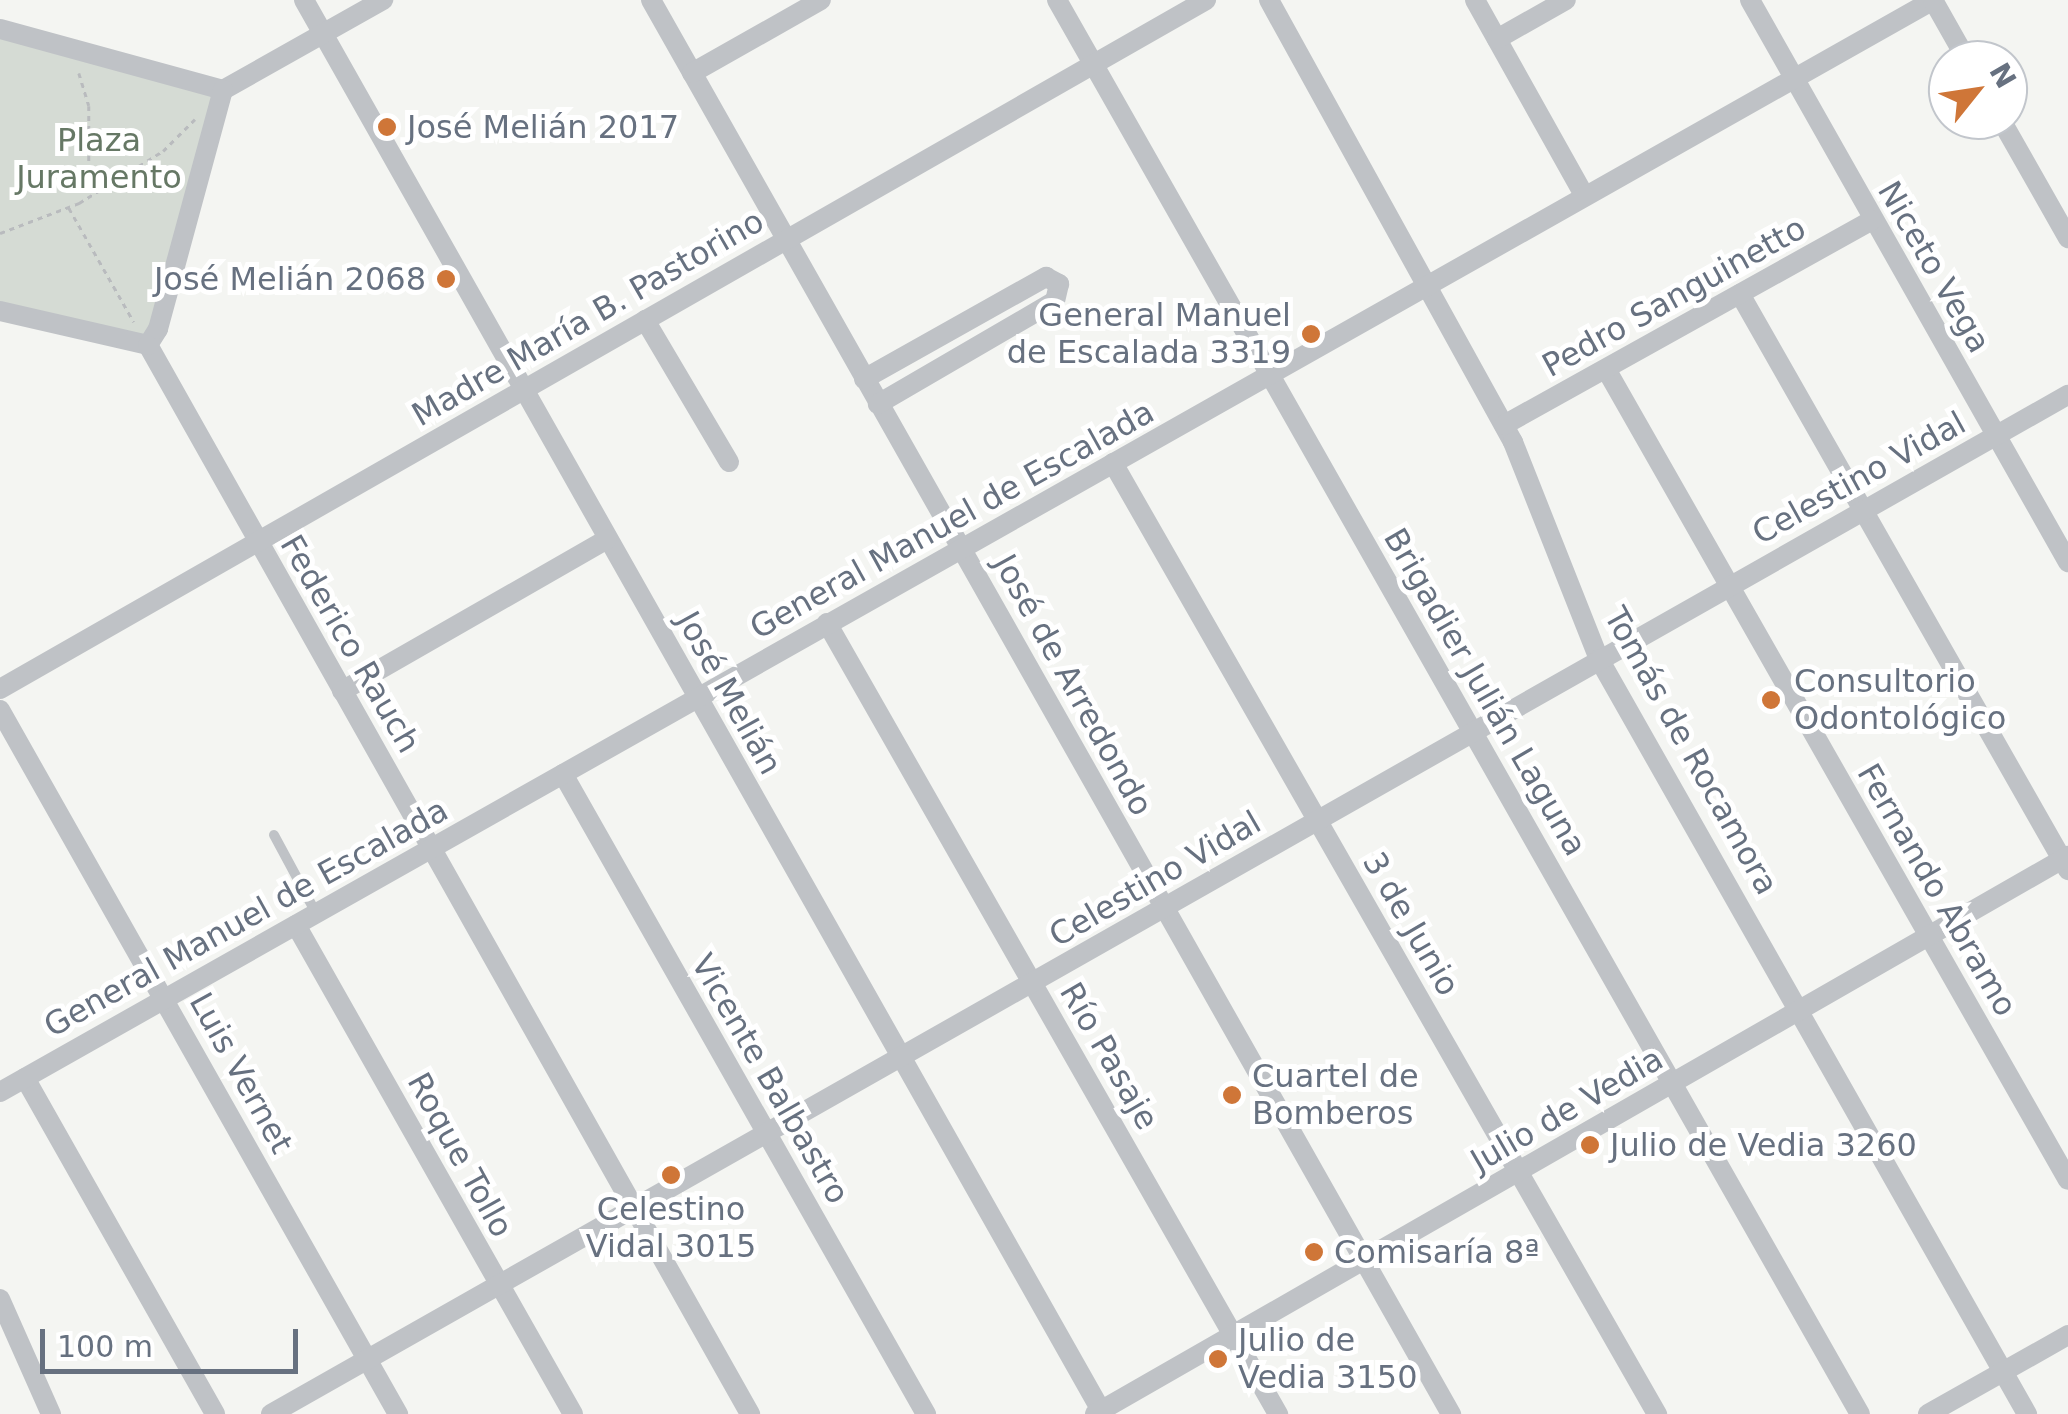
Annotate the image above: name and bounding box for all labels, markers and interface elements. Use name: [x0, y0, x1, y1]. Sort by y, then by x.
north arrow: [1928, 40, 2028, 140]
text: N: [1983, 57, 2023, 94]
place label: José Melián 2017: [407, 108, 679, 146]
marker: José Melián 2017: [376, 116, 398, 138]
park label: Plaza Juramento: [16, 122, 182, 197]
street label: Niceto Vega: [1870, 175, 1998, 359]
street label: Madre María B. Pastorino: [405, 202, 771, 434]
street label: Pedro Sanguinetto: [1536, 209, 1812, 385]
place label: José Melián 2068: [154, 260, 426, 298]
marker: José Melián 2068: [435, 268, 457, 290]
place label: General Manuel de Escalada 3319: [1007, 297, 1291, 372]
marker: General Manuel de Escalada 3319: [1300, 323, 1322, 345]
street label: General Manuel de Escalada: [743, 393, 1161, 647]
street label: Celestino Vidal: [1746, 404, 1972, 552]
street label: Brigadier Julián Laguna: [1375, 521, 1595, 863]
street label: Federico Rauch: [272, 528, 428, 760]
street label: José de Arredondo: [985, 548, 1161, 822]
street label: Tomás de Rocamora: [1596, 601, 1786, 901]
street label: José Melián: [668, 605, 790, 781]
place label: Consultorio Odontológico: [1794, 663, 2006, 738]
marker: Consultorio Odontológico: [1758, 687, 1784, 713]
street label: Fernando Abramo: [1849, 757, 2025, 1023]
street label: General Manuel de Escalada: [37, 791, 455, 1045]
street label: Celestino Vidal: [1042, 803, 1268, 955]
street label: 3 de Junio: [1355, 845, 1467, 1003]
street label: Vicente Balbastro: [683, 947, 857, 1211]
street label: Río Pasaje: [1052, 976, 1166, 1136]
street label: Luis Vernet: [181, 986, 301, 1160]
street label: Julio de Vedia: [1464, 1040, 1670, 1180]
place label: Cuartel de Bomberos: [1252, 1058, 1419, 1133]
street label: Roque Tollo: [399, 1066, 521, 1244]
marker: Cuartel de Bomberos: [1221, 1084, 1243, 1106]
place label: Julio de Vedia 3260: [1610, 1126, 1917, 1164]
marker: Julio de Vedia 3260: [1579, 1134, 1601, 1156]
marker: Celestino Vidal 3015: [660, 1164, 682, 1186]
place label: Celestino Vidal 3015: [586, 1191, 756, 1266]
place label: Comisaría 8ª: [1334, 1233, 1540, 1271]
marker: Comisaría 8ª: [1303, 1241, 1325, 1263]
scale bar: [45, 1309, 302, 1371]
place label: Julio de Vedia 3150: [1238, 1322, 1418, 1397]
text: 100 m: [57, 1329, 153, 1364]
marker: Julio de Vedia 3150: [1207, 1348, 1229, 1370]

